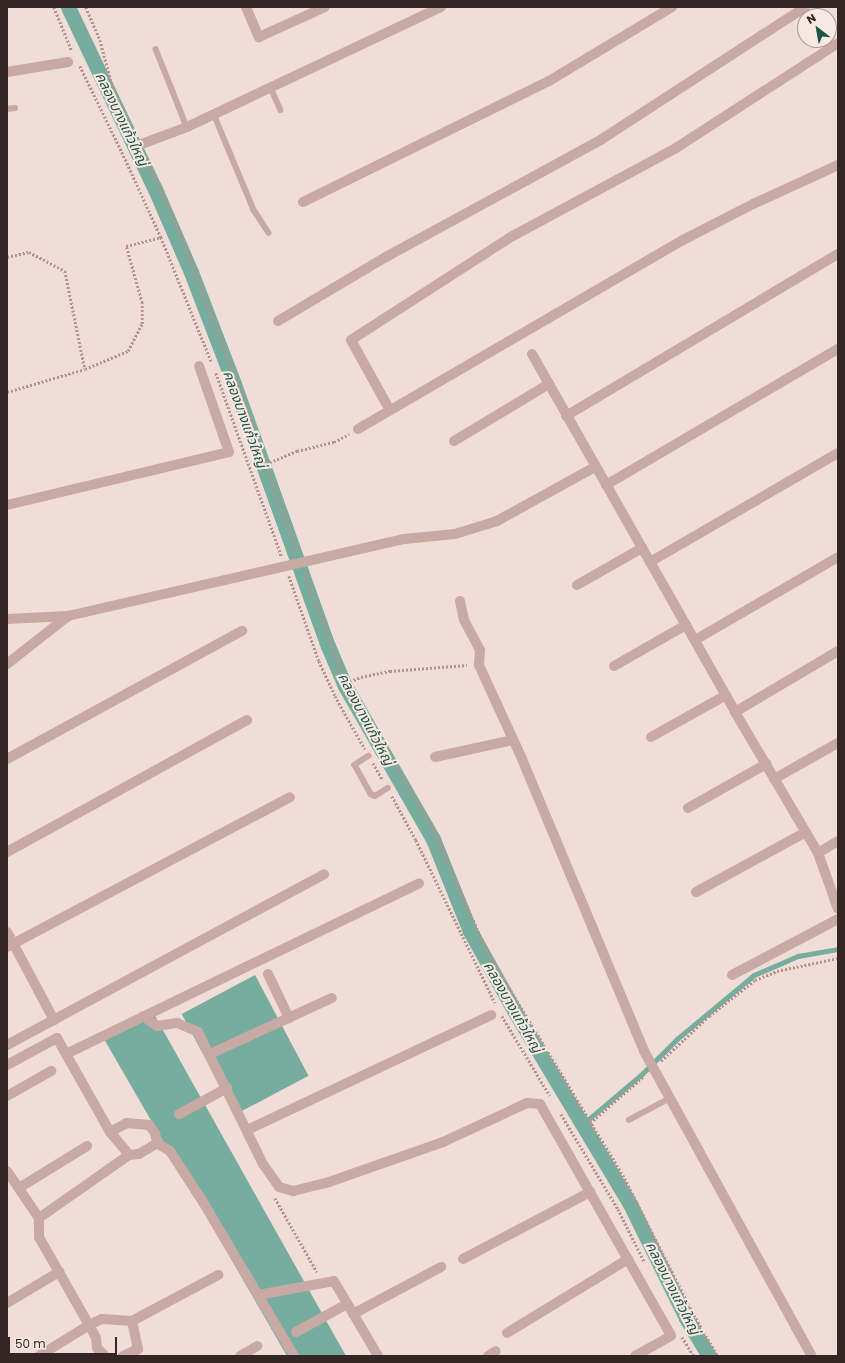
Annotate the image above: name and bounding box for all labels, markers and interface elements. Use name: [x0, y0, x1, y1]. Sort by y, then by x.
north arrow: [797, 8, 837, 48]
text: N: [804, 10, 819, 28]
water label: คลองบางแก้วใหญ่: [92, 69, 152, 169]
water label: คลองบางแก้วใหญ่: [220, 368, 270, 470]
water label: คลองบางแก้วใหญ่: [335, 670, 397, 768]
water label: คลองบางแก้วใหญ่: [480, 959, 546, 1055]
water label: คลองบางแก้วใหญ่: [642, 1239, 704, 1337]
scale bar: [10, 1329, 119, 1355]
text: 50 m: [15, 1335, 46, 1352]

